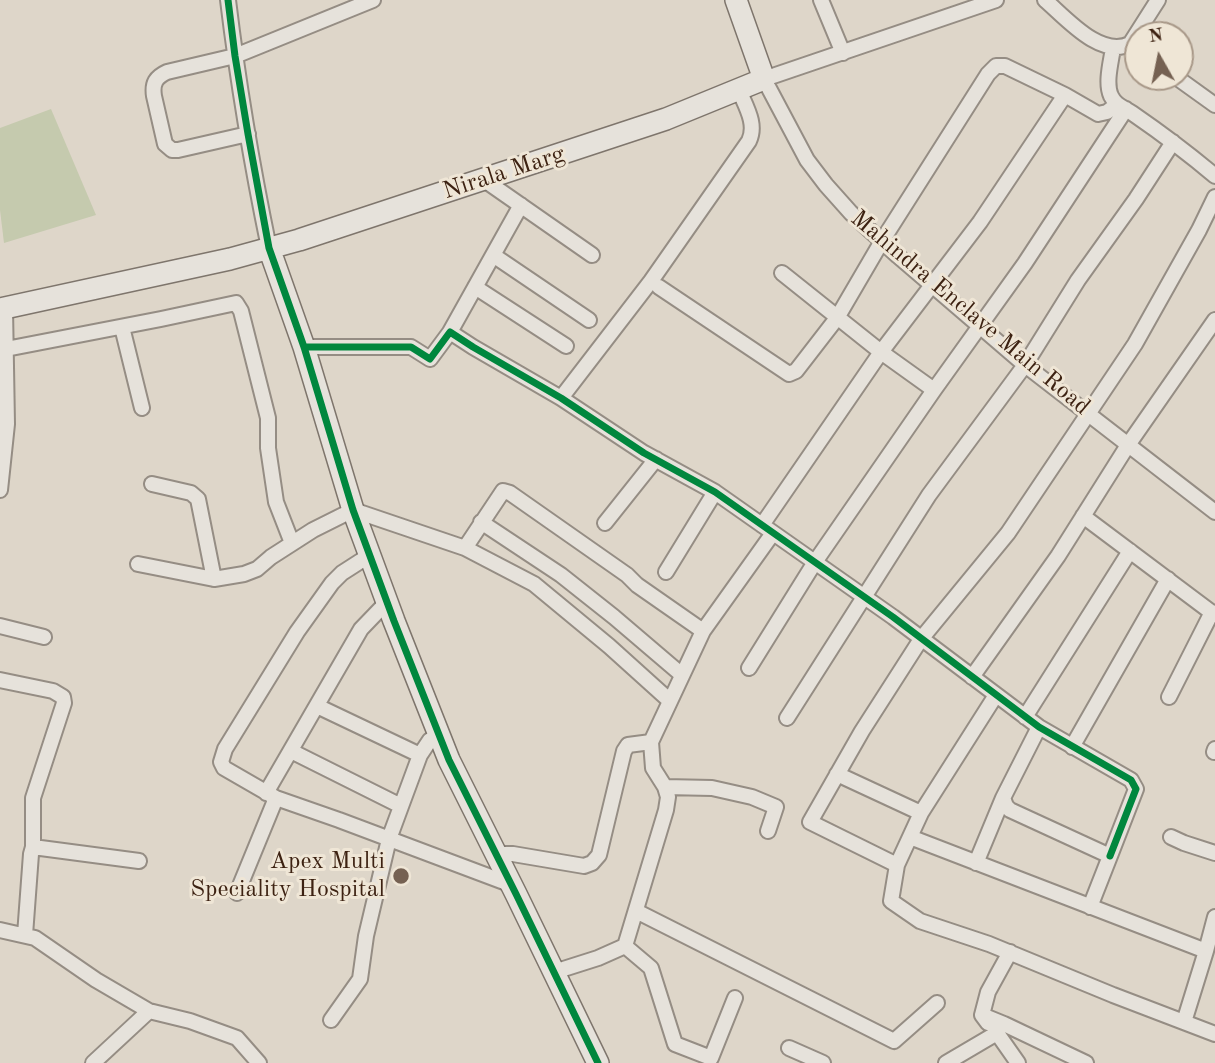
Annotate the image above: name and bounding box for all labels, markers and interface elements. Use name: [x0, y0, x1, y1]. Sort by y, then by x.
north arrow: [1124, 21, 1194, 91]
text: N: [1147, 26, 1165, 47]
street label: Nirala Marg: [439, 140, 569, 206]
street label: Mahindra Enclave Main Road: [844, 204, 1096, 422]
place label: Apex Multi Speciality Hospital: [190, 848, 385, 904]
marker: Apex Multi Speciality Hospital: [391, 866, 411, 886]

